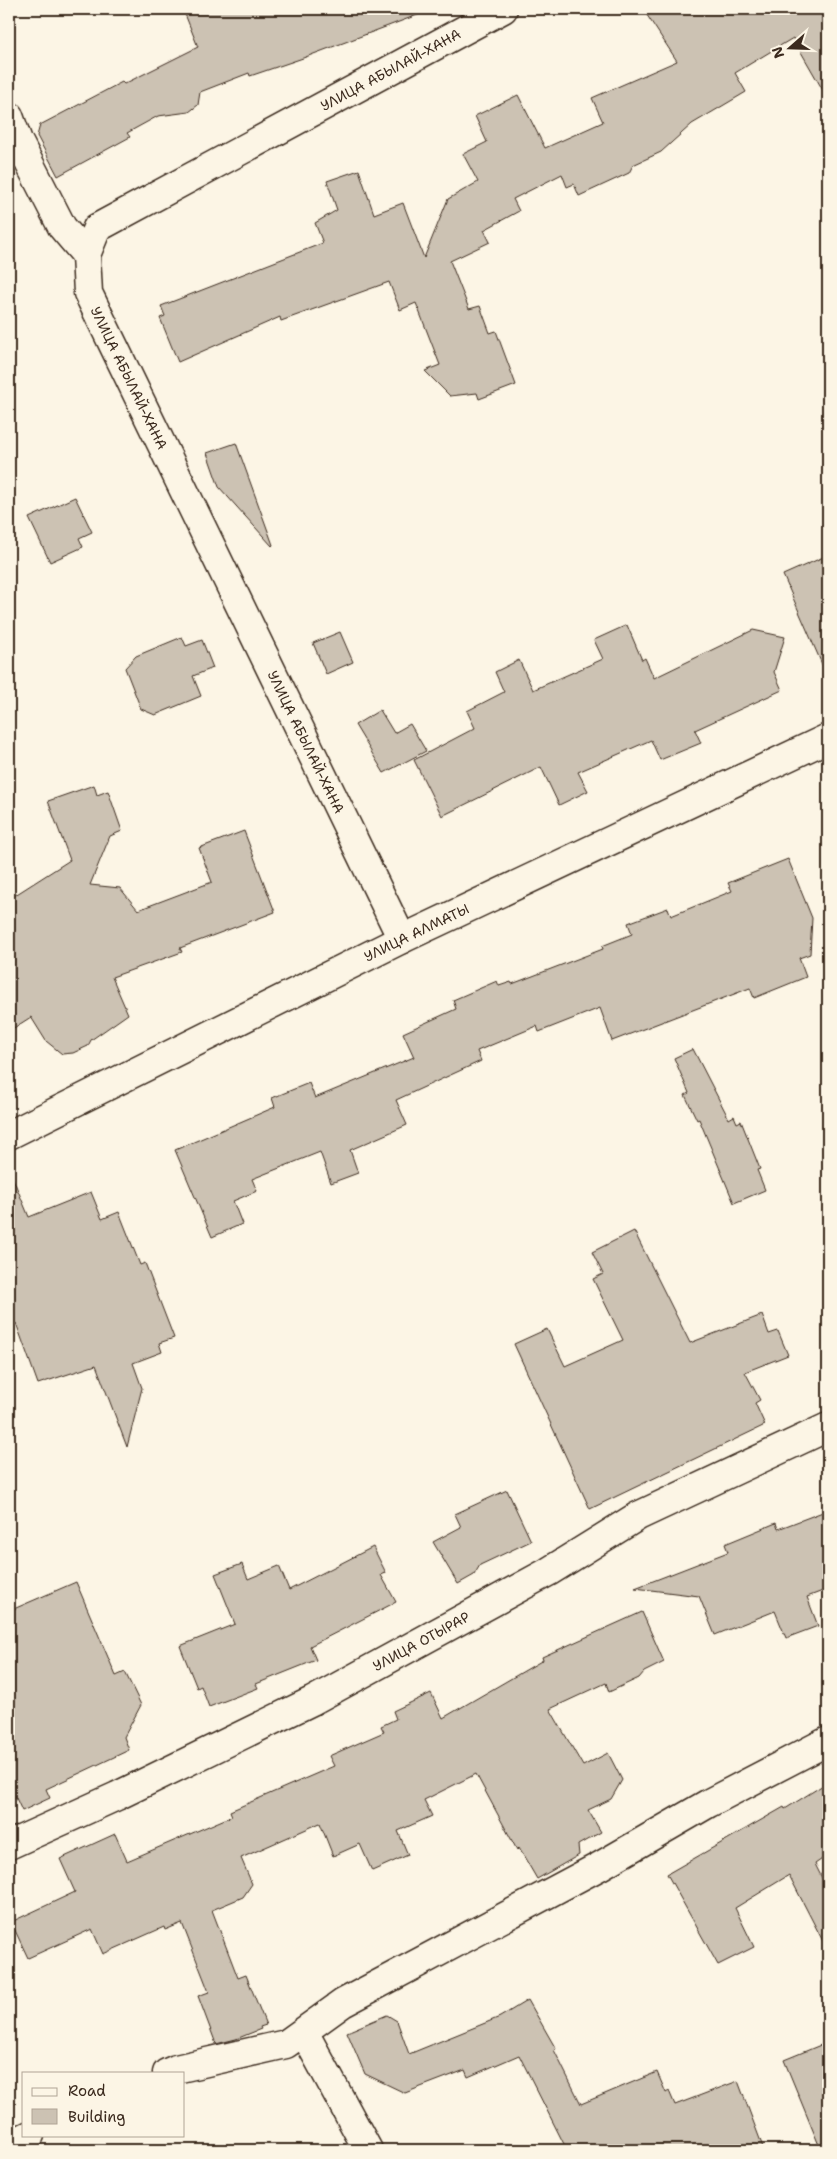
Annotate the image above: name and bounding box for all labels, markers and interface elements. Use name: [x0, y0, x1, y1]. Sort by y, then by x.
north arrow: [764, 22, 814, 72]
street label: УЛИЦА АБЫЛАЙ-ХАНА: [317, 25, 464, 115]
text: N: [767, 44, 788, 61]
street label: УЛИЦА АБЫЛАЙ-ХАНА: [87, 304, 171, 452]
street label: УЛИЦА АБЫЛАЙ-ХАНА: [264, 668, 348, 816]
street label: УЛИЦА АЛМАТЫ: [361, 900, 472, 966]
street label: УЛИЦА ОТЫРАР: [370, 1608, 473, 1675]
legend: [22, 2072, 185, 2136]
text: Road: [68, 2081, 106, 2101]
text: Building: [68, 2107, 125, 2127]

